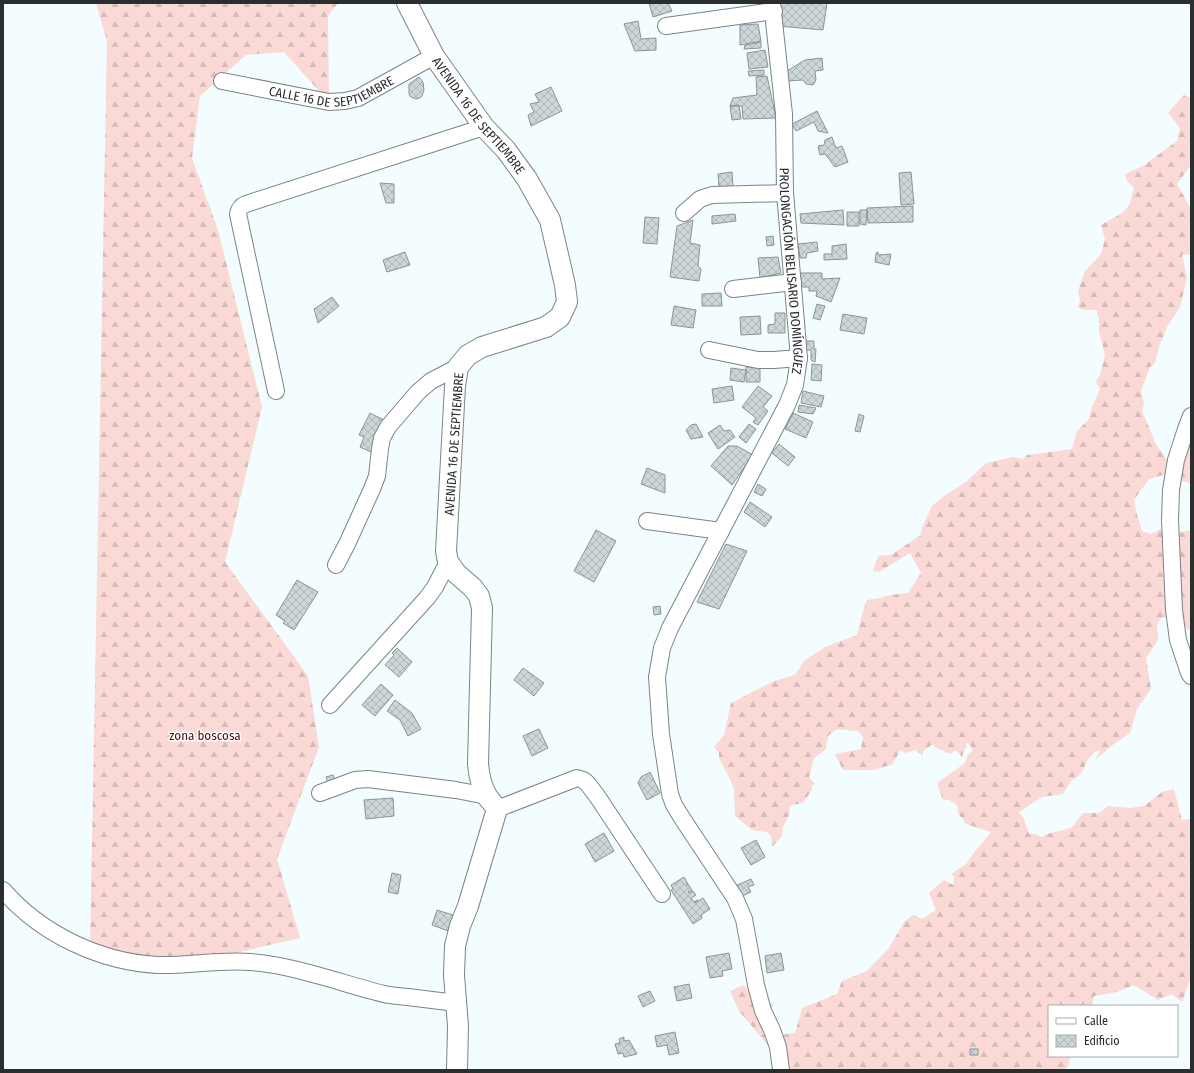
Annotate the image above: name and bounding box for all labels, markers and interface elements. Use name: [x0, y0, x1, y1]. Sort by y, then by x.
street label: AVENIDA 16 DE SEPTIEMBRE: [429, 54, 528, 177]
street label: CALLE 16 DE SEPTIEMBRE: [268, 72, 396, 110]
street label: PROLONGACIÓN BELISARIO DOMÍNGUEZ: [777, 168, 807, 375]
street label: AVENIDA 16 DE SEPTIEMBRE: [442, 372, 466, 516]
park label: zona boscosa: [169, 728, 241, 743]
legend: [1048, 1005, 1178, 1057]
text: Calle: [1084, 1014, 1108, 1028]
text: Edificio: [1084, 1034, 1120, 1048]

